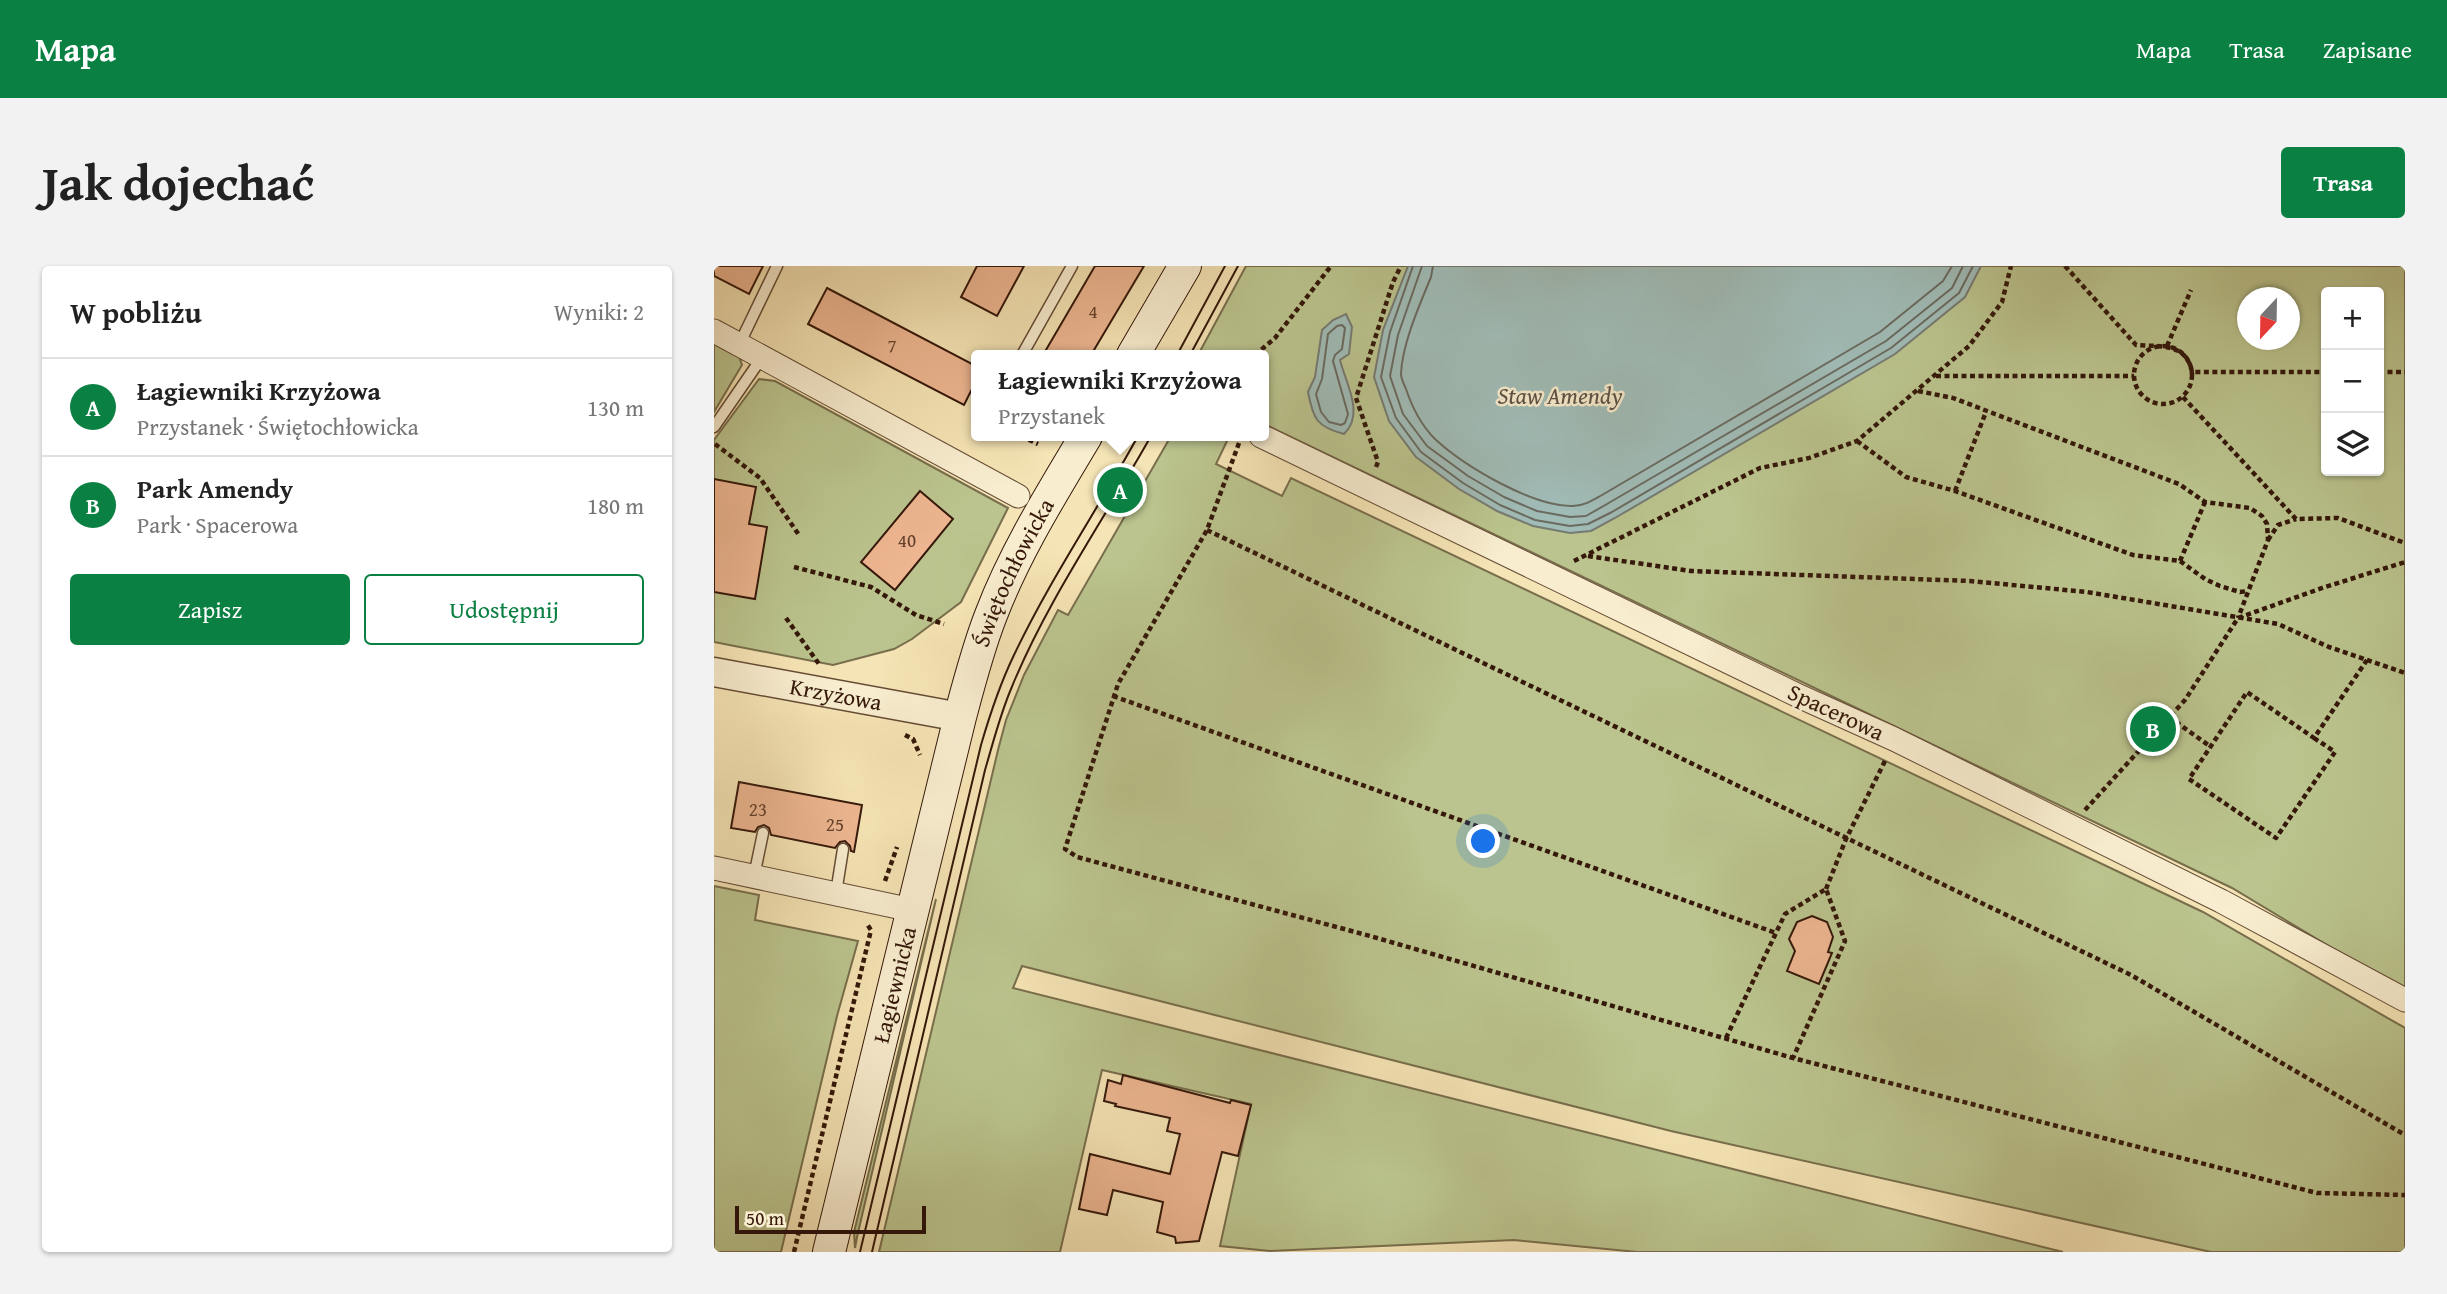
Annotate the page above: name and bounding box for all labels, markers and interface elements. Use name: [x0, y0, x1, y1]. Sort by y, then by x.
text: Mapa: [35, 25, 116, 73]
text: Mapa: [2136, 32, 2191, 67]
text: Trasa: [2229, 32, 2285, 67]
text: Zapisane: [2323, 32, 2412, 67]
text: Jak dojechać: [42, 146, 314, 218]
button: Trasa: [2281, 147, 2405, 218]
north arrow: [2237, 287, 2300, 350]
map controls: [2321, 287, 2384, 476]
button: +: [2321, 287, 2384, 350]
text: W pobliżu: [70, 290, 202, 334]
text: Wyniki: 2: [554, 295, 644, 328]
house number: 4: [1088, 297, 1098, 325]
house number: 7: [887, 331, 897, 359]
popup: [971, 350, 1269, 441]
button: −: [2321, 350, 2384, 413]
text: Łagiewniki Krzyżowa: [998, 360, 1242, 399]
text: Łagiewniki Krzyżowa: [137, 371, 381, 410]
water label: Staw Amendy: [1497, 378, 1623, 413]
text: A: [86, 391, 100, 424]
text: 130 m: [587, 391, 644, 424]
text: Przystanek: [998, 399, 1105, 432]
text: Przystanek · Świętochłowicka: [137, 410, 419, 443]
button: layers: [2321, 413, 2384, 476]
pin: A: [1097, 464, 1143, 516]
text: Park Amendy: [137, 469, 293, 508]
text: B: [86, 489, 100, 522]
text: 180 m: [587, 489, 644, 522]
street label: Świętochłowicka: [964, 492, 1062, 651]
text: Park · Spacerowa: [137, 508, 298, 541]
house number: 40: [898, 526, 916, 554]
button: Zapisz: [70, 574, 350, 645]
button: Udostępnij: [364, 574, 644, 645]
street label: Krzyżowa: [787, 669, 885, 718]
street label: Spacerowa: [1783, 675, 1890, 748]
pin: B: [2130, 703, 2176, 755]
house number: 23: [749, 795, 767, 823]
house number: 25: [826, 810, 844, 838]
your location: [1466, 824, 1500, 858]
street label: Łagiewnicka: [864, 923, 924, 1046]
scale bar: [735, 1203, 926, 1235]
text: 50 m: [746, 1204, 784, 1232]

